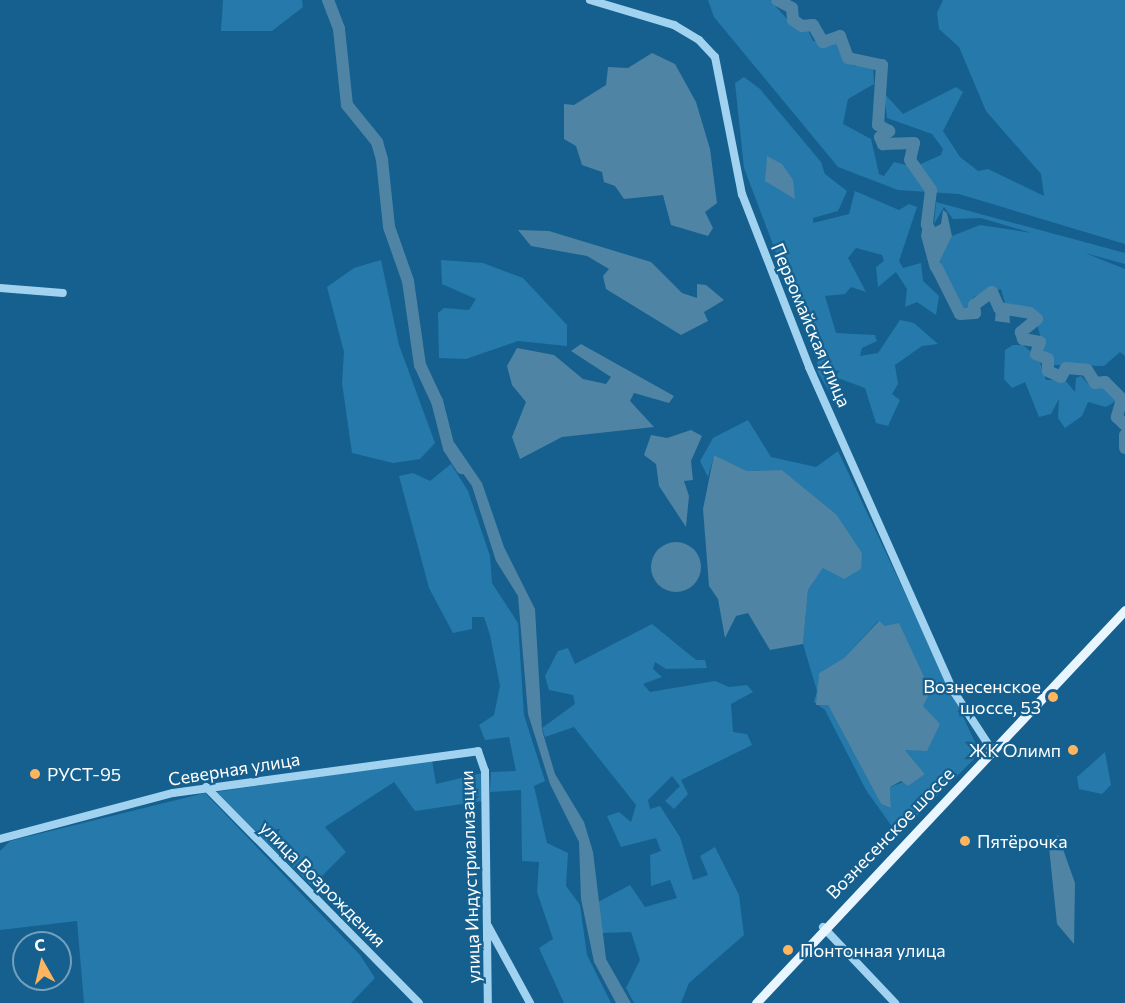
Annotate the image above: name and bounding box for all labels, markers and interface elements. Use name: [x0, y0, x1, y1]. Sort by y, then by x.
street label: Первомайская улица: [767, 240, 855, 410]
place label: Вознесенское шоссе, 53: [923, 676, 1041, 718]
marker: Вознесенское шоссе, 53: [1046, 690, 1060, 704]
place label: ЖК Олимп: [969, 739, 1061, 761]
marker: ЖК Олимп: [1066, 743, 1080, 757]
street label: Северная улица: [167, 748, 301, 790]
place label: РУСТ-95: [47, 763, 121, 785]
street label: Вознесенское шоссе: [822, 763, 958, 903]
marker: РУСТ-95: [28, 767, 42, 781]
street label: улица Индустриализации: [455, 770, 485, 984]
street label: улица Возрождения: [256, 817, 390, 951]
place label: Пятёрочка: [977, 830, 1068, 852]
marker: Пятёрочка: [958, 834, 972, 848]
north arrow: [12, 931, 72, 991]
text: С: [33, 934, 46, 955]
place label: Понтонная улица: [800, 939, 946, 961]
marker: Понтонная улица: [781, 943, 795, 957]

